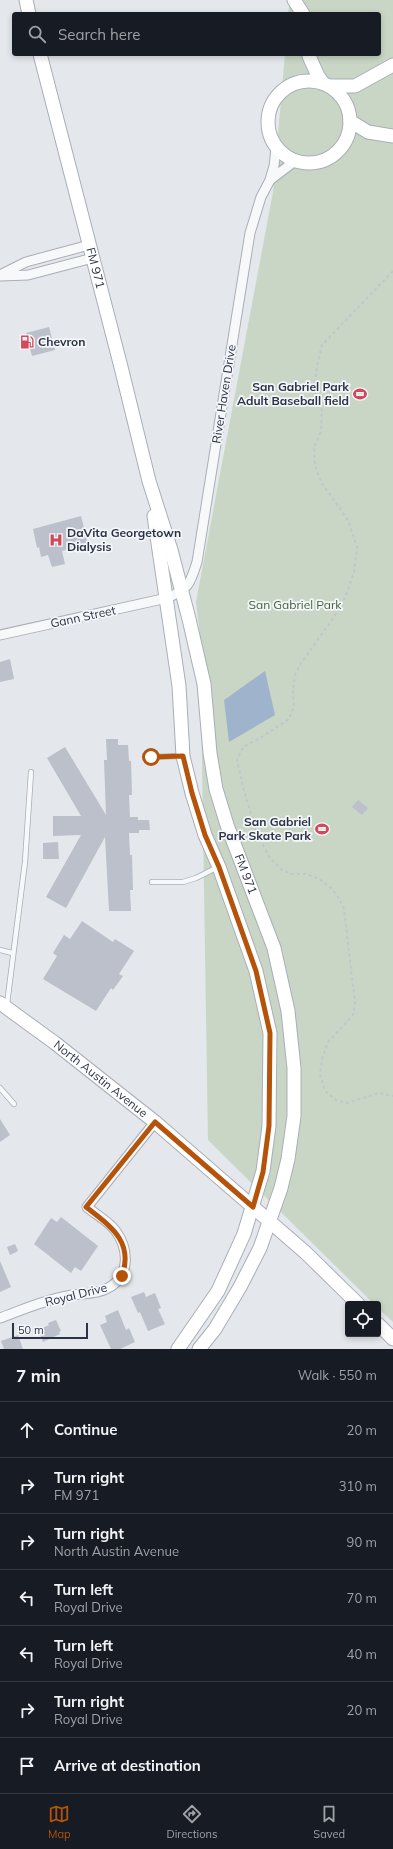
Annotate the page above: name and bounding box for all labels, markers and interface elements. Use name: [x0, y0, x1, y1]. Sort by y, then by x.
search box: [12, 12, 381, 56]
icon: search: [26, 23, 48, 45]
text: Search here: [58, 25, 140, 44]
street label: FM 971: [83, 246, 108, 290]
fuel station icon: Chevron: [19, 334, 35, 350]
place label: Chevron: [38, 334, 85, 349]
street label: River Haven Drive: [208, 343, 239, 444]
place label: San Gabriel Park Adult Baseball field: [237, 379, 349, 408]
sports icon: San Gabriel Park Adult Baseball field: [352, 386, 368, 402]
place label: DaVita Georgetown Dialysis: [67, 525, 181, 554]
hospital icon: DaVita Georgetown Dialysis: [48, 532, 64, 548]
park label: San Gabriel Park: [249, 597, 342, 612]
street label: Gann Street: [49, 602, 117, 631]
route start: [142, 748, 160, 766]
place label: San Gabriel Park Skate Park: [219, 814, 311, 843]
sports icon: San Gabriel Park Skate Park: [314, 821, 330, 837]
street label: FM 971: [232, 852, 261, 896]
street label: North Austin Avenue: [51, 1037, 151, 1120]
route end: [113, 1267, 131, 1285]
street label: Royal Drive: [43, 1280, 108, 1309]
map controls: [345, 1301, 381, 1337]
button: locate: [345, 1301, 381, 1337]
scale bar: [12, 1321, 88, 1340]
text: 50 m: [18, 1323, 44, 1337]
text: 7 min: [16, 1365, 61, 1386]
text: Walk · 550 m: [298, 1367, 377, 1383]
icon: ahead: [16, 1419, 38, 1441]
text: Continue: [54, 1420, 117, 1439]
text: 20 m: [347, 1422, 377, 1438]
text: Turn right: [54, 1468, 124, 1487]
icon: right: [16, 1475, 38, 1497]
text: 310 m: [339, 1478, 377, 1494]
text: FM 971: [54, 1487, 99, 1503]
text: Turn right: [54, 1524, 124, 1543]
icon: right: [16, 1531, 38, 1553]
text: 90 m: [347, 1534, 377, 1550]
text: North Austin Avenue: [54, 1543, 179, 1559]
text: Turn left: [54, 1580, 113, 1599]
icon: left: [16, 1587, 38, 1609]
text: 70 m: [347, 1590, 377, 1606]
text: Royal Drive: [54, 1599, 123, 1615]
text: Turn left: [54, 1636, 113, 1655]
icon: left: [16, 1643, 38, 1665]
text: 40 m: [347, 1646, 377, 1662]
text: Royal Drive: [54, 1655, 123, 1671]
text: Turn right: [54, 1692, 124, 1711]
icon: right: [16, 1699, 38, 1721]
text: 20 m: [347, 1702, 377, 1718]
text: Royal Drive: [54, 1711, 123, 1727]
icon: arrive: [16, 1755, 38, 1777]
text: Arrive at destination: [54, 1756, 201, 1775]
tab: Map: [48, 1803, 71, 1841]
tab: Directions: [167, 1803, 217, 1841]
tab: Saved: [313, 1803, 345, 1841]

